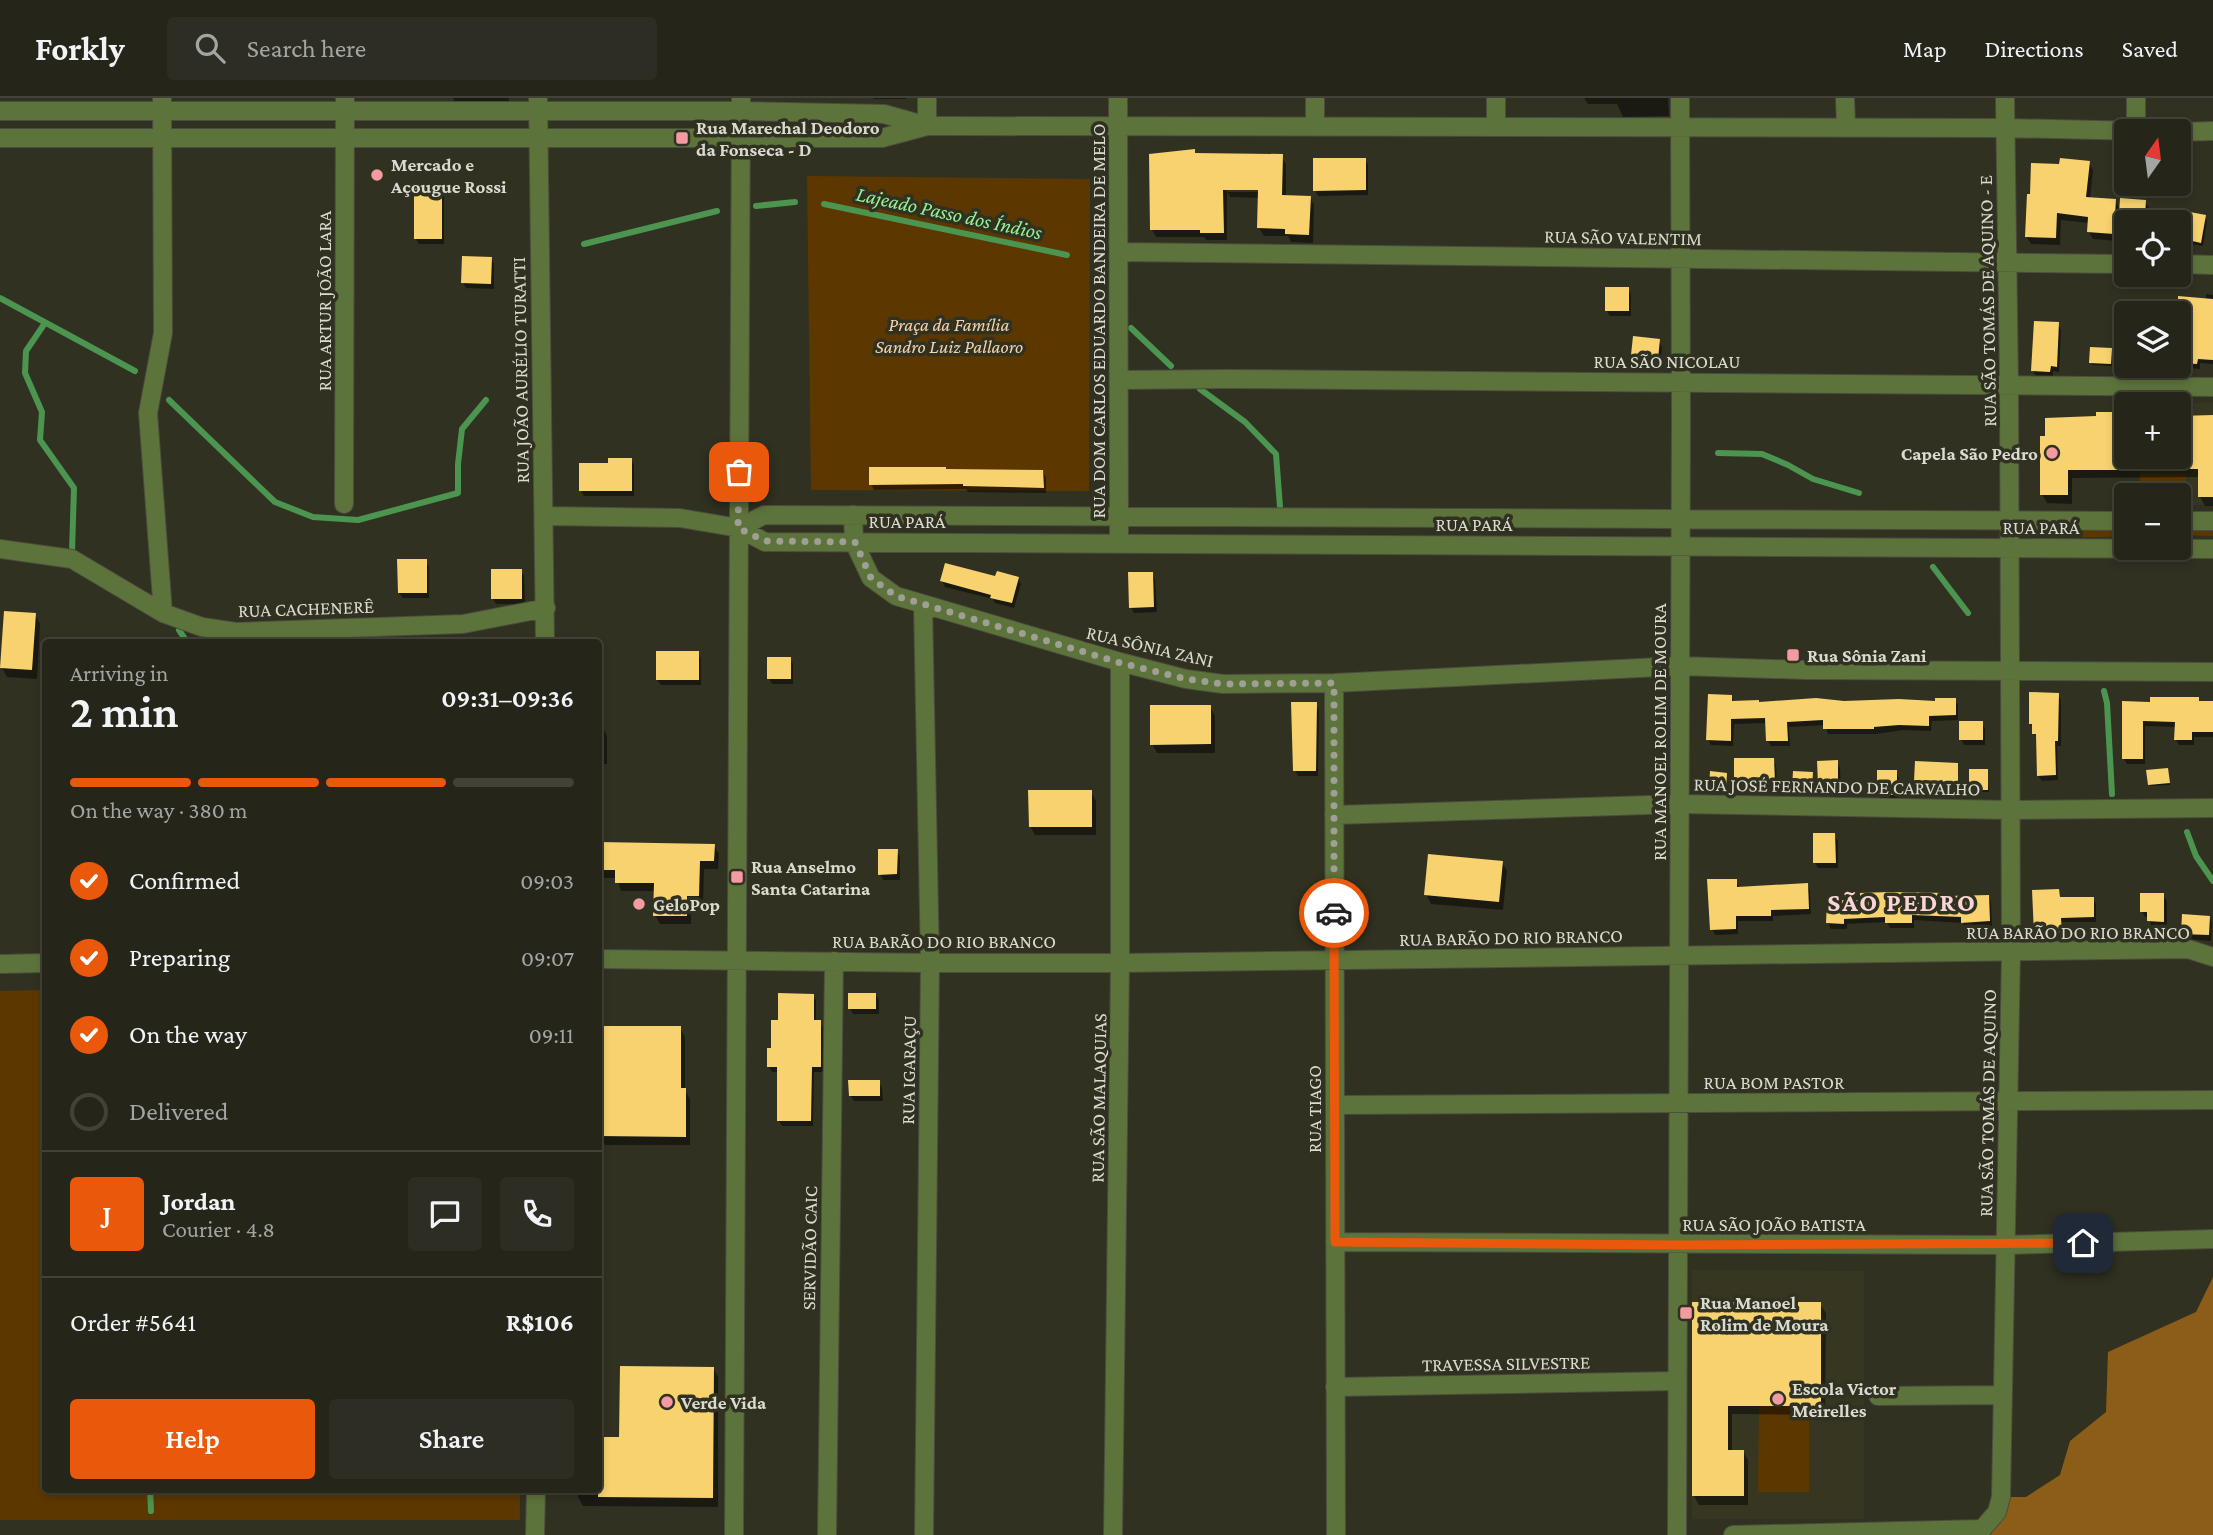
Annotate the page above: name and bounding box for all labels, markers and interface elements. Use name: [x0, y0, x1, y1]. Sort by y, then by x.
search box: [167, 17, 657, 80]
icon: search: [191, 29, 229, 67]
text: Forkly: [35, 30, 125, 67]
text: Search here: [247, 34, 366, 63]
text: Map: [1903, 35, 1947, 62]
text: Directions: [1985, 35, 2084, 62]
text: Saved: [2122, 35, 2178, 62]
place label: Rua Marechal Deodoro da Fonseca - D: [696, 117, 880, 160]
north arrow: [2114, 119, 2191, 196]
map controls: [2114, 119, 2191, 560]
street label: RUA DOM CARLOS EDUARDO BANDEIRA DE MELO: [1088, 124, 1109, 518]
marker: Rua Marechal Deodoro da Fonseca - D: [674, 130, 690, 146]
place label: Mercado e Açougue Rossi: [390, 154, 507, 197]
marker: Mercado e Açougue Rossi: [369, 167, 385, 183]
street label: RUA SÃO TOMÁS DE AQUINO - E: [1975, 175, 2000, 427]
water label: Lajeado Passo dos Índios: [854, 182, 1045, 245]
street label: RUA ARTUR JOÃO LARA: [314, 210, 335, 391]
button: locate: [2114, 210, 2191, 287]
street label: RUA SÃO VALENTIM: [1544, 226, 1702, 249]
street label: RUA JOÃO AURÉLIO TURATTI: [508, 257, 533, 483]
button: layers: [2114, 301, 2191, 378]
park label: Praça da Família Sandro Luiz Pallaoro: [875, 314, 1023, 357]
street label: RUA SÃO NICOLAU: [1593, 351, 1741, 372]
button: +: [2114, 392, 2191, 469]
pin: [709, 442, 769, 502]
place label: Capela São Pedro: [1901, 443, 2038, 464]
marker: Capela São Pedro: [2044, 445, 2060, 461]
icon: bag: [720, 453, 758, 491]
button: −: [2114, 483, 2191, 560]
street label: RUA PARÁ: [868, 511, 946, 532]
street label: RUA PARÁ: [1435, 514, 1513, 535]
street label: RUA PARÁ: [2002, 517, 2080, 538]
street label: RUA CACHENERÊ: [238, 596, 374, 621]
street label: RUA MANOEL ROLIM DE MOURA: [1649, 603, 1670, 861]
street label: RUA SÔNIA ZANI: [1084, 622, 1215, 671]
place label: Rua Sônia Zani: [1807, 645, 1927, 666]
marker: Rua Sônia Zani: [1785, 647, 1801, 663]
text: Arriving in: [70, 660, 168, 686]
text: 09:31–09:36: [441, 684, 574, 713]
text: 2 min: [70, 686, 178, 737]
street label: RUA JOSÉ FERNANDO DE CARVALHO: [1693, 773, 1981, 800]
text: On the way · 380 m: [70, 797, 248, 823]
place label: Rua Anselmo Santa Catarina: [751, 856, 871, 899]
icon: check: [70, 862, 108, 900]
text: Confirmed: [129, 866, 240, 895]
text: 09:03: [520, 868, 574, 894]
marker: Rua Anselmo Santa Catarina: [729, 869, 745, 885]
courier: [1299, 878, 1369, 948]
district label: SÃO PEDRO: [1827, 888, 1977, 917]
place label: GeloPop: [653, 894, 720, 915]
icon: car: [1315, 894, 1353, 932]
marker: GeloPop: [631, 896, 647, 912]
street label: RUA BARÃO DO RIO BRANCO: [1966, 922, 2190, 943]
street label: RUA BARÃO DO RIO BRANCO: [1399, 925, 1623, 950]
street label: RUA BARÃO DO RIO BRANCO: [832, 931, 1056, 952]
icon: check: [70, 939, 108, 977]
text: Preparing: [129, 943, 230, 972]
text: 09:07: [521, 945, 574, 971]
street label: RUA SÃO TOMÁS DE AQUINO: [1975, 989, 2000, 1217]
street label: RUA SÃO MALAQUIAS: [1087, 1013, 1110, 1183]
street label: RUA IGARAÇU: [897, 1015, 920, 1125]
icon: check: [70, 1016, 108, 1054]
text: On the way: [129, 1020, 247, 1049]
text: 09:11: [529, 1022, 574, 1048]
street label: RUA TIAGO: [1304, 1065, 1325, 1153]
street label: RUA BOM PASTOR: [1704, 1072, 1845, 1093]
text: Delivered: [129, 1097, 228, 1126]
button: chat: [408, 1177, 482, 1251]
button: phone: [500, 1177, 574, 1251]
street label: SERVIDÃO CAIC: [798, 1186, 821, 1310]
text: Jordan: [162, 1187, 236, 1216]
text: J: [103, 1200, 111, 1229]
pin: [2053, 1213, 2113, 1273]
street label: RUA SÃO JOÃO BATISTA: [1682, 1214, 1866, 1235]
text: Courier · 4.8: [162, 1216, 275, 1242]
icon: home: [2064, 1224, 2102, 1262]
place label: Rua Manoel Rolim de Moura: [1700, 1292, 1829, 1335]
marker: Rua Manoel Rolim de Moura: [1678, 1305, 1694, 1321]
text: Order #5641: [70, 1308, 196, 1337]
text: R$106: [506, 1308, 574, 1337]
street label: TRAVESSA SILVESTRE: [1422, 1352, 1590, 1375]
place label: Escola Victor Meirelles: [1792, 1378, 1897, 1421]
marker: Escola Victor Meirelles: [1770, 1391, 1786, 1407]
place label: Verde Vida: [680, 1392, 767, 1413]
marker: Verde Vida: [659, 1394, 675, 1410]
button: Help: [70, 1399, 315, 1479]
button: Share: [329, 1399, 574, 1479]

